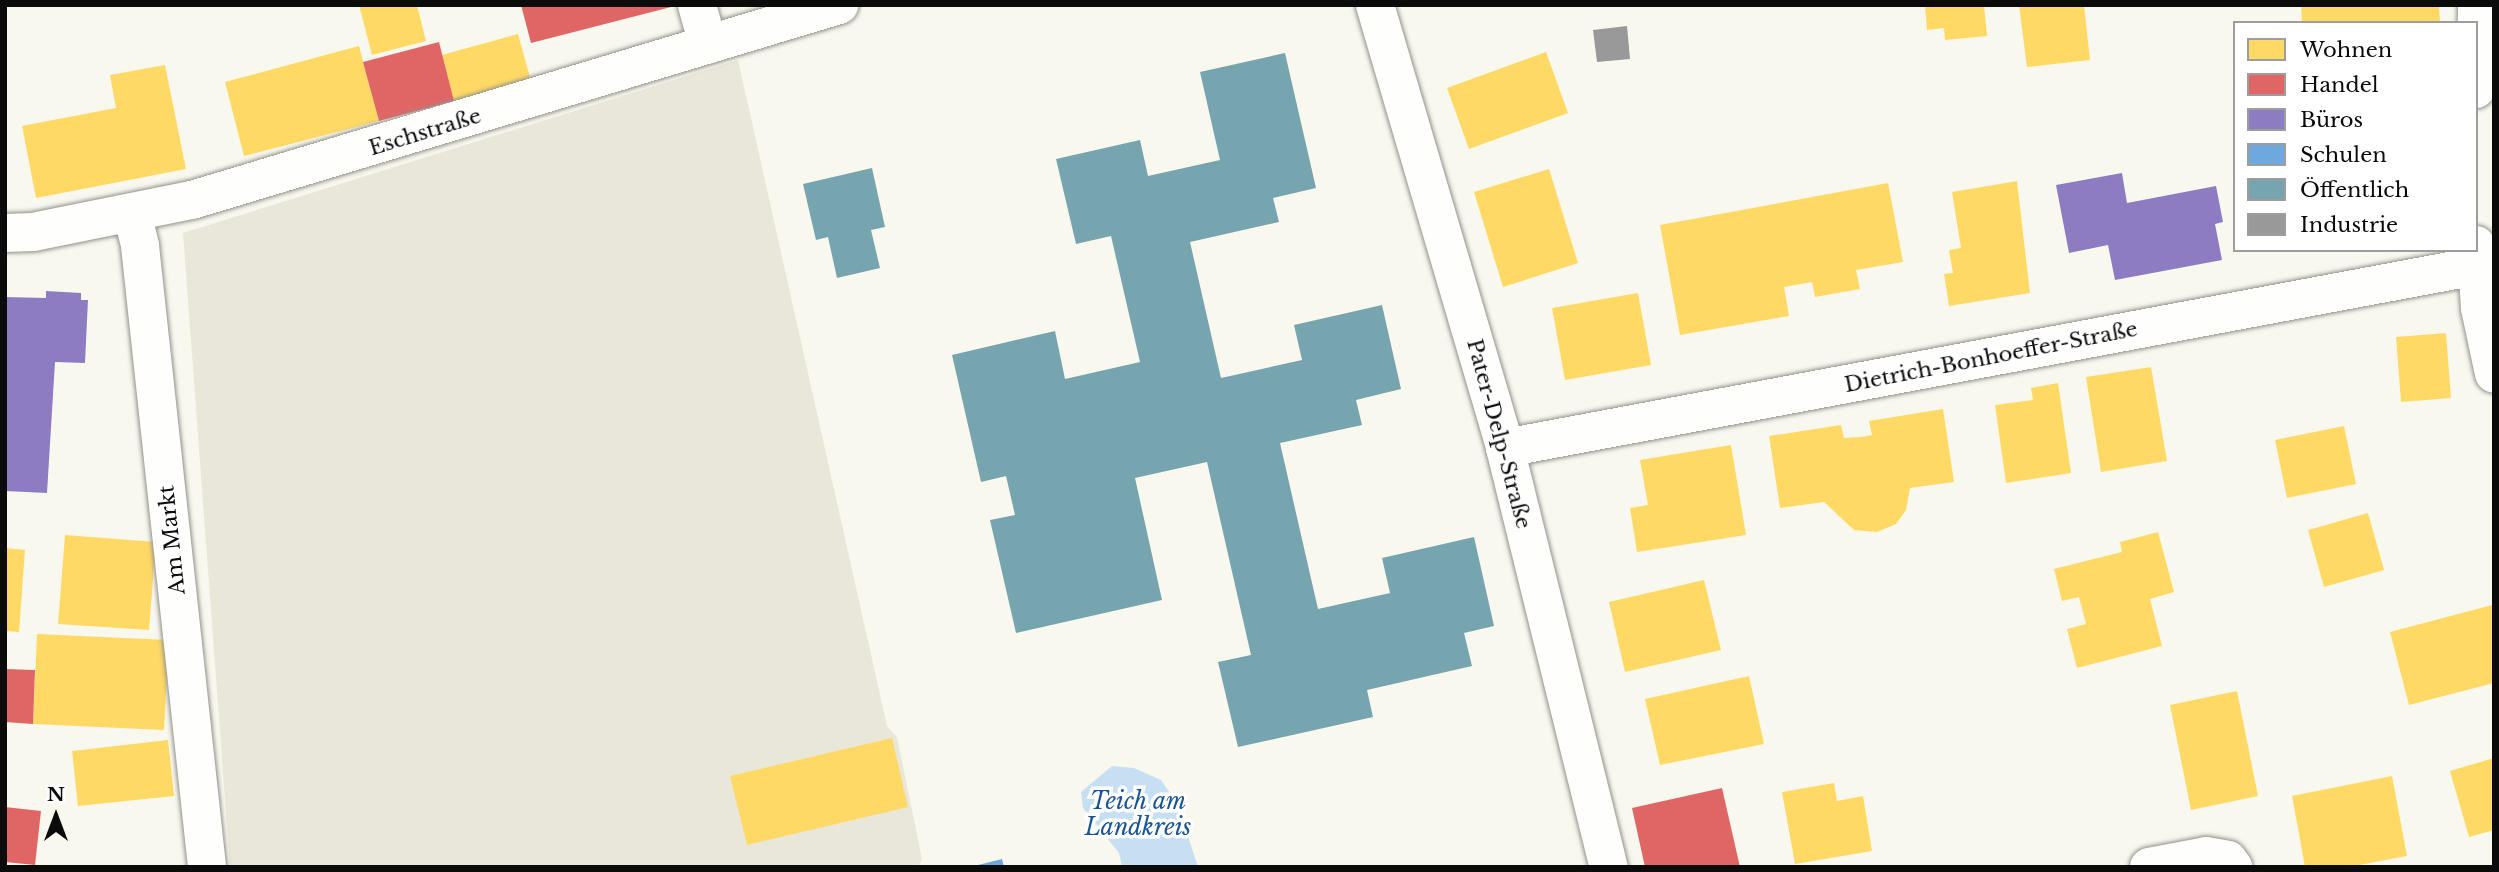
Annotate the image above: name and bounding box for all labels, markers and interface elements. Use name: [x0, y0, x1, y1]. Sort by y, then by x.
legend: [2233, 21, 2478, 252]
text: Wohnen: [2300, 37, 2392, 63]
text: Handel: [2300, 72, 2379, 98]
street label: Eschstraße: [366, 103, 484, 161]
text: Büros: [2300, 107, 2363, 133]
text: Schulen: [2300, 142, 2387, 168]
text: Öffentlich: [2300, 177, 2409, 203]
text: Industrie: [2300, 212, 2398, 238]
street label: Dietrich-Bonhoeffer-Straße: [1842, 316, 2140, 398]
street label: Pater-Delp-Straße: [1462, 336, 1536, 532]
street label: Am Markt: [154, 484, 190, 596]
north arrow: [21, 781, 91, 851]
text: N: [47, 783, 65, 806]
water label: Teich am Landkreis: [1085, 787, 1191, 841]

